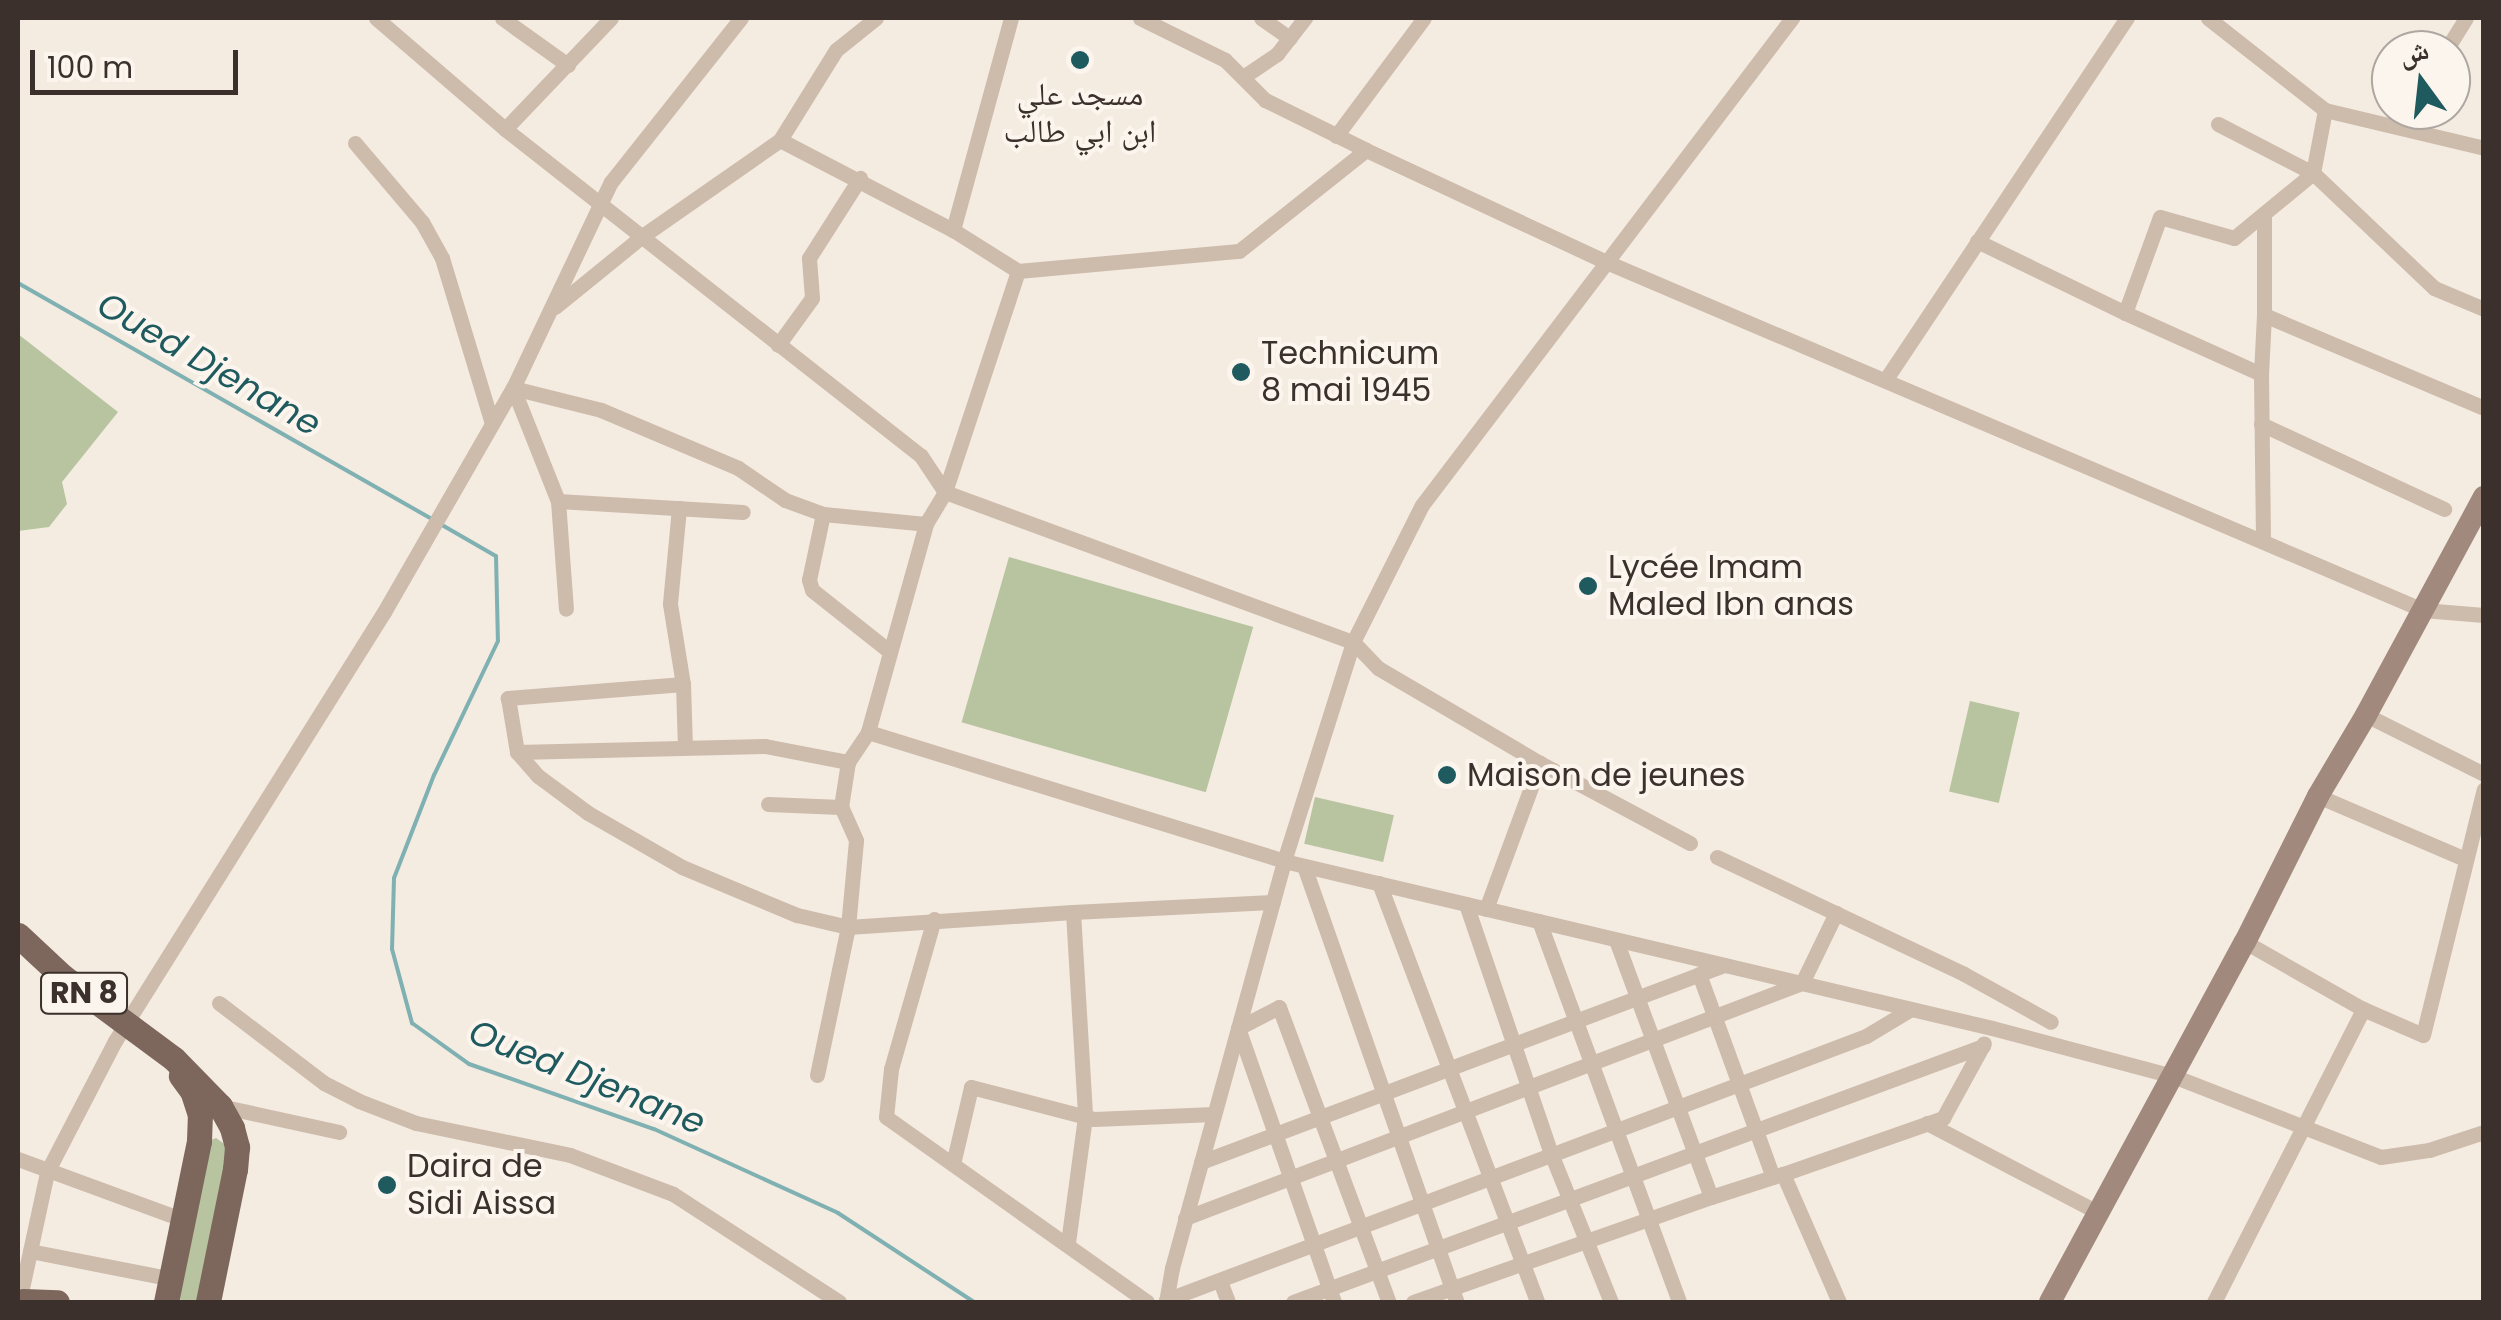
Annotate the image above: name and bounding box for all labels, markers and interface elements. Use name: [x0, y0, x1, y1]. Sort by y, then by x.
scale bar: [35, 30, 242, 92]
north arrow: [2371, 30, 2471, 130]
text: ش: [2394, 30, 2433, 75]
text: 100 m: [47, 46, 133, 89]
marker: مسجد علي ابن ابي طالب: [1069, 49, 1091, 71]
place label: مسجد علي ابن ابي طالب: [1004, 76, 1156, 151]
water label: Oued Djenane: [90, 283, 328, 445]
place label: Technicum 8 mai 1945: [1261, 335, 1439, 410]
marker: Technicum 8 mai 1945: [1230, 361, 1252, 383]
place label: Lycée Imam Maled Ibn anas: [1608, 549, 1854, 624]
marker: Lycée Imam Maled Ibn anas: [1577, 575, 1599, 597]
place label: Maison de jeunes: [1467, 756, 1746, 794]
marker: Maison de jeunes: [1436, 764, 1458, 786]
road number: RN 8: [39, 968, 129, 1018]
water label: Oued Djenane: [463, 1011, 711, 1143]
place label: Daira de Sidi Aissa: [407, 1148, 556, 1223]
marker: Daira de Sidi Aissa: [376, 1174, 398, 1196]

